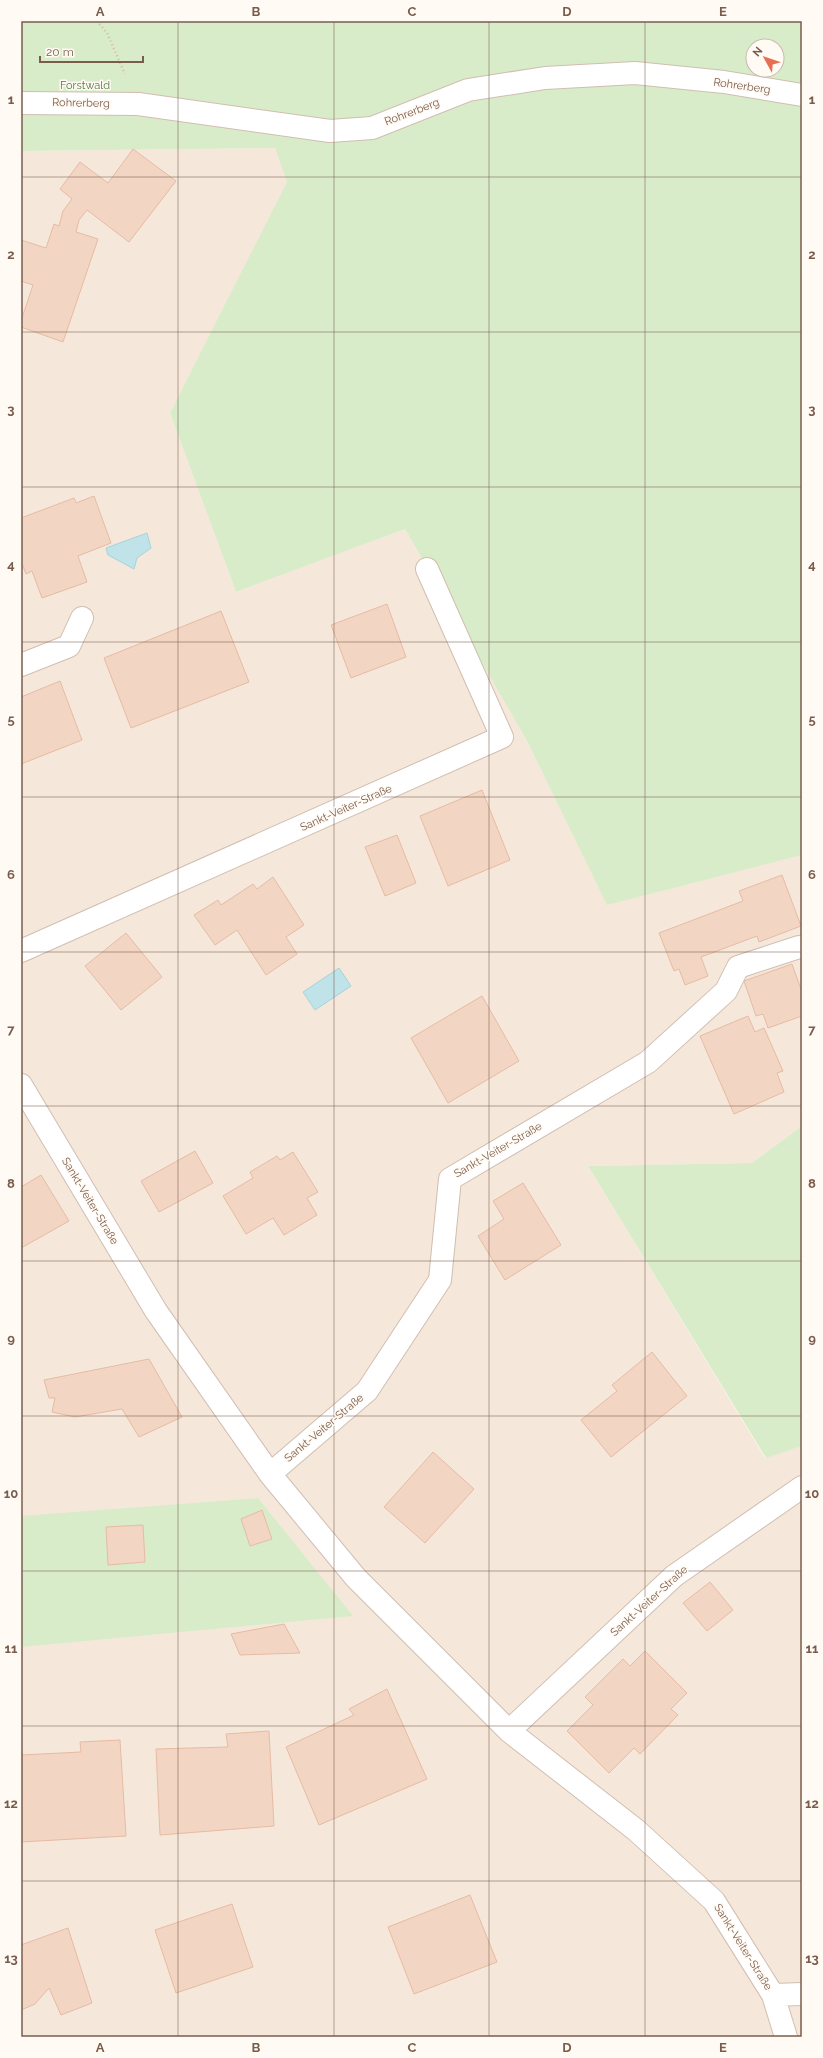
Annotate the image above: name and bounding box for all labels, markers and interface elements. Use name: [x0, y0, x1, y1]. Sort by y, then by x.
text: A: [96, 4, 105, 19]
text: B: [252, 4, 261, 19]
text: C: [408, 4, 417, 19]
text: D: [562, 4, 572, 19]
text: E: [719, 4, 727, 19]
scale bar: [40, 38, 143, 64]
north arrow: [745, 38, 785, 78]
text: N: [750, 44, 765, 59]
text: 20 m: [46, 45, 74, 59]
street label: Rohrerberg: [713, 76, 771, 96]
park label: Forstwald: [60, 79, 110, 92]
text: 1: [8, 92, 15, 107]
text: 1: [809, 92, 816, 107]
street label: Rohrerberg: [52, 96, 110, 110]
street label: Rohrerberg: [383, 96, 441, 128]
text: 2: [7, 247, 15, 262]
text: 2: [808, 247, 816, 262]
text: 3: [7, 402, 15, 417]
text: 3: [808, 402, 816, 417]
text: 4: [7, 557, 15, 572]
text: 4: [808, 557, 816, 572]
text: 5: [7, 712, 15, 727]
text: 5: [808, 712, 816, 727]
street label: Sankt-Veiter-Straße: [298, 782, 394, 834]
text: 6: [7, 867, 15, 882]
text: 6: [808, 867, 816, 882]
text: 7: [7, 1022, 15, 1037]
text: 7: [808, 1022, 816, 1037]
street label: Sankt-Veiter-Straße: [452, 1119, 545, 1180]
street label: Sankt-Veiter-Straße: [59, 1155, 121, 1247]
text: 8: [7, 1176, 15, 1191]
text: 8: [808, 1176, 816, 1191]
text: 9: [7, 1331, 15, 1346]
text: 9: [808, 1331, 816, 1346]
street label: Sankt-Veiter-Straße: [282, 1391, 367, 1465]
text: 10: [4, 1486, 18, 1501]
text: 10: [805, 1486, 819, 1501]
street label: Sankt-Veiter-Straße: [608, 1563, 691, 1639]
text: 11: [5, 1641, 18, 1656]
text: 11: [806, 1641, 819, 1656]
text: 12: [4, 1796, 18, 1811]
text: 12: [805, 1796, 819, 1811]
street label: Sankt-Veiter-Straße: [711, 1902, 775, 1993]
text: 13: [4, 1951, 18, 1966]
text: 13: [805, 1951, 819, 1966]
text: A: [96, 2040, 105, 2055]
text: B: [252, 2040, 261, 2055]
text: C: [408, 2040, 417, 2055]
text: D: [562, 2040, 572, 2055]
text: E: [719, 2040, 727, 2055]

